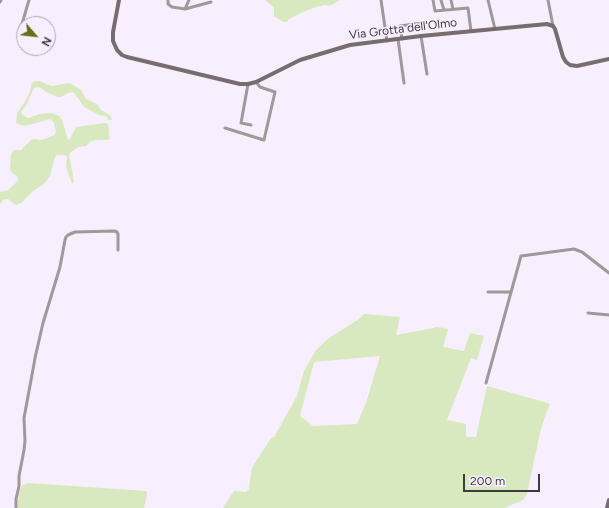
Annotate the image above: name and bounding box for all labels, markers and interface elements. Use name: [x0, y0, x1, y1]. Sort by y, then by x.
street label: Via Grotta dell'Olmo: [348, 15, 458, 43]
north arrow: [16, 16, 56, 56]
text: N: [38, 35, 54, 48]
scale bar: [465, 466, 542, 492]
text: 200 m: [470, 474, 505, 488]

